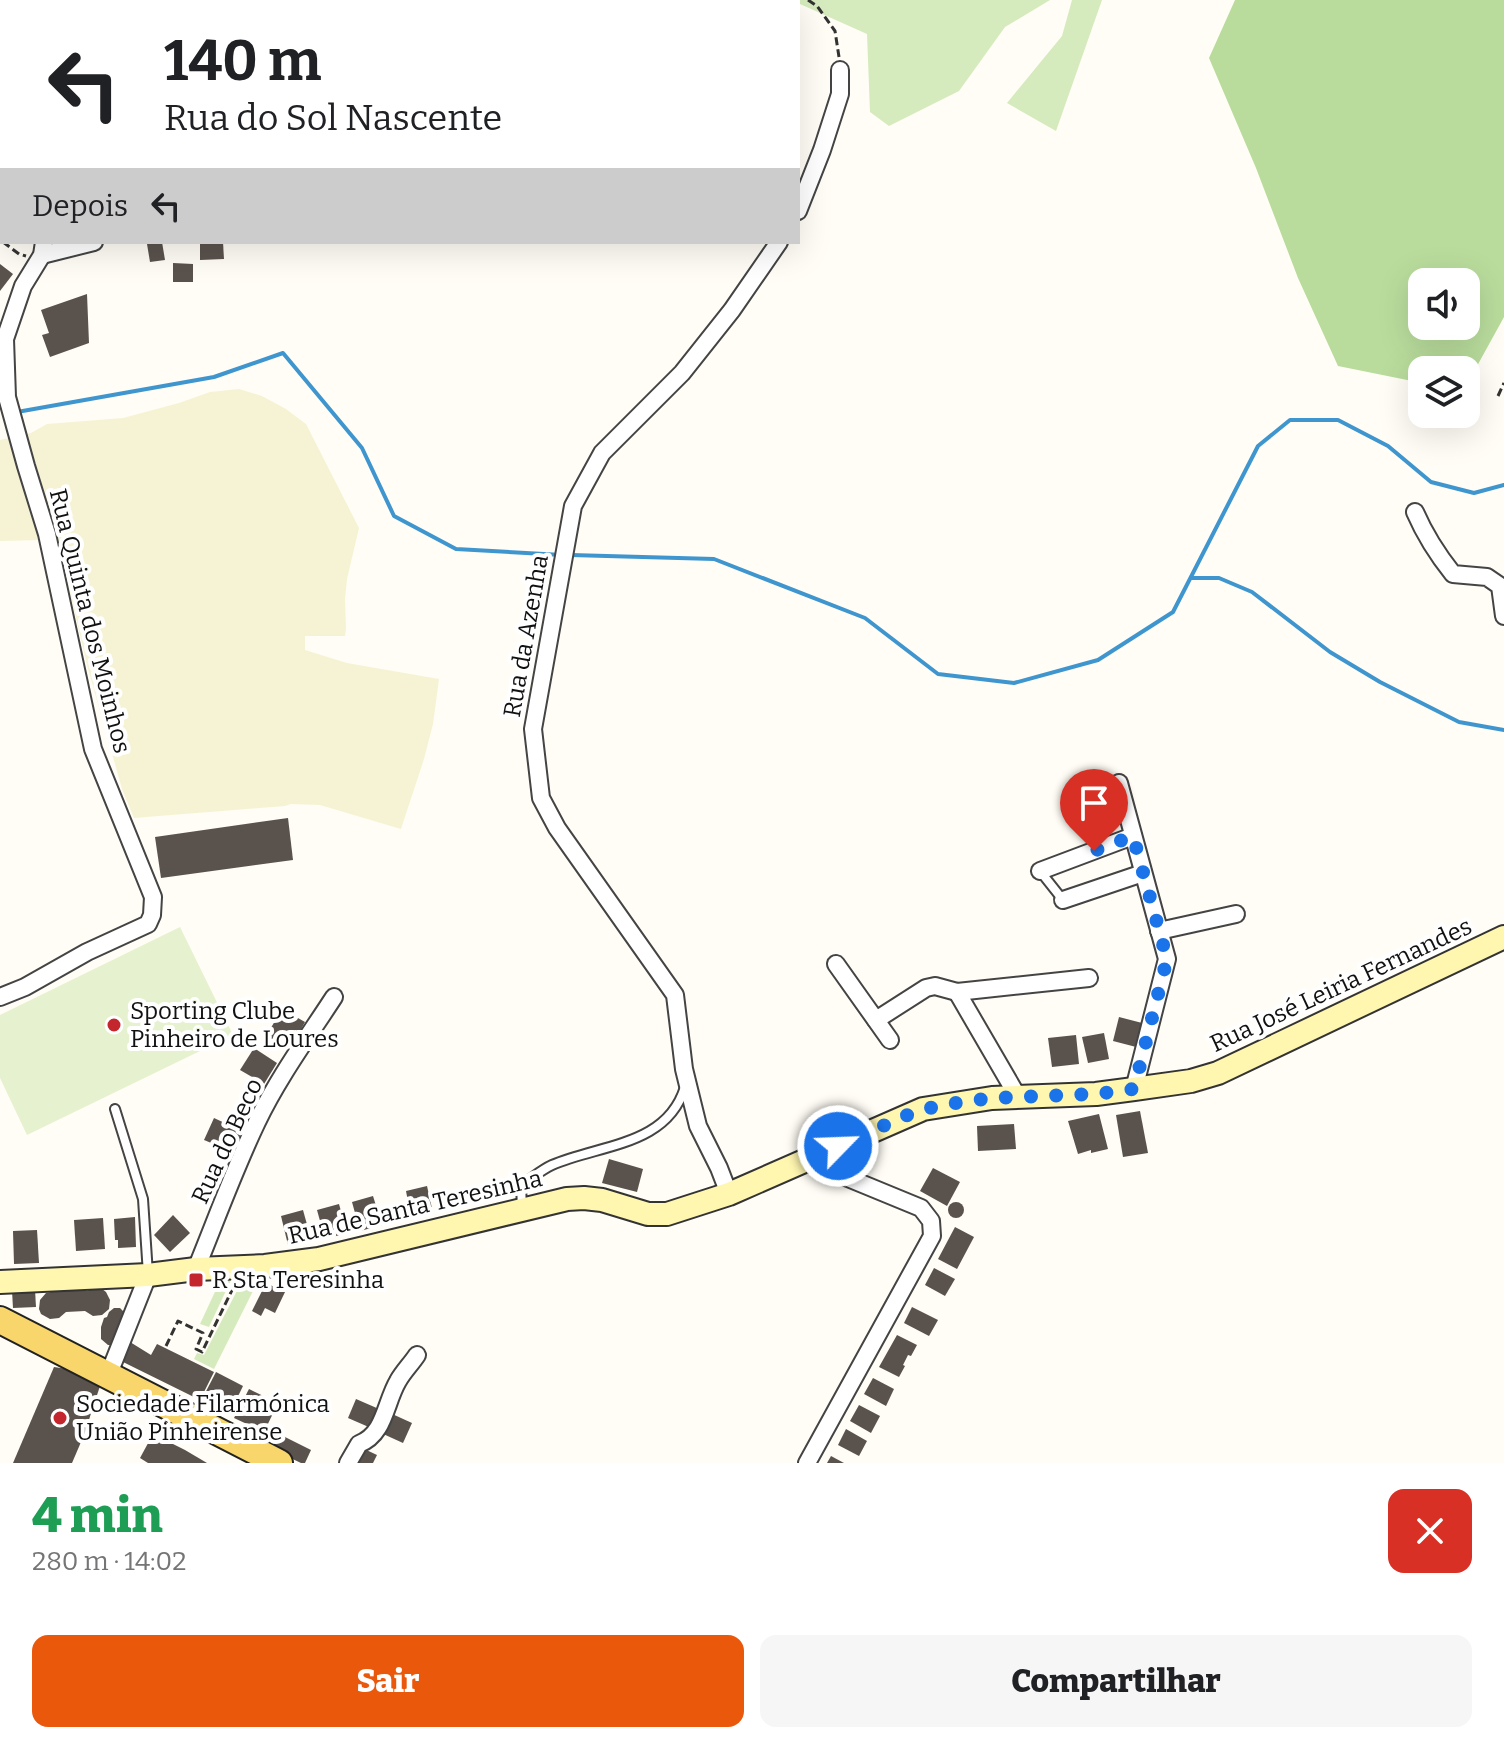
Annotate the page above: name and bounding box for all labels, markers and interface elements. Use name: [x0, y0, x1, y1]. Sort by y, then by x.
text: 140 m: [164, 28, 321, 95]
icon: left: [32, 32, 136, 136]
text: Rua do Sol Nascente: [164, 96, 502, 140]
icon: left: [144, 184, 188, 228]
text: Depois: [32, 188, 128, 224]
map controls: [1408, 268, 1480, 428]
button: sound: [1408, 268, 1480, 340]
button: layers: [1408, 356, 1480, 428]
street label: Rua Quinta dos Moinhos: [44, 486, 136, 756]
street label: Rua da Azenha: [498, 553, 554, 719]
pin: [1060, 769, 1128, 851]
icon: arrive: [1072, 781, 1116, 825]
street label: Rua José Leiria Fernandes: [1206, 912, 1476, 1058]
place label: Sporting Clube Pinheiro de Loures: [130, 997, 339, 1053]
marker: Sporting Clube Pinheiro de Loures: [105, 1016, 123, 1034]
street label: Rua do Beco: [186, 1074, 268, 1208]
position arrow: [796, 1104, 880, 1188]
street label: Rua de Santa Teresinha: [285, 1164, 545, 1250]
place label: R Sta Teresinha: [212, 1266, 384, 1294]
marker: R Sta Teresinha: [187, 1271, 205, 1289]
place label: Sociedade Filarmónica União Pinheirense: [76, 1390, 330, 1446]
marker: Sociedade Filarmónica União Pinheirense: [51, 1409, 69, 1427]
text: 4 min: [32, 1487, 163, 1545]
button: close: [1388, 1489, 1472, 1573]
text: 280 m · 14:02: [32, 1546, 186, 1577]
button: Sair: [32, 1635, 744, 1727]
button: Compartilhar: [760, 1635, 1472, 1727]

